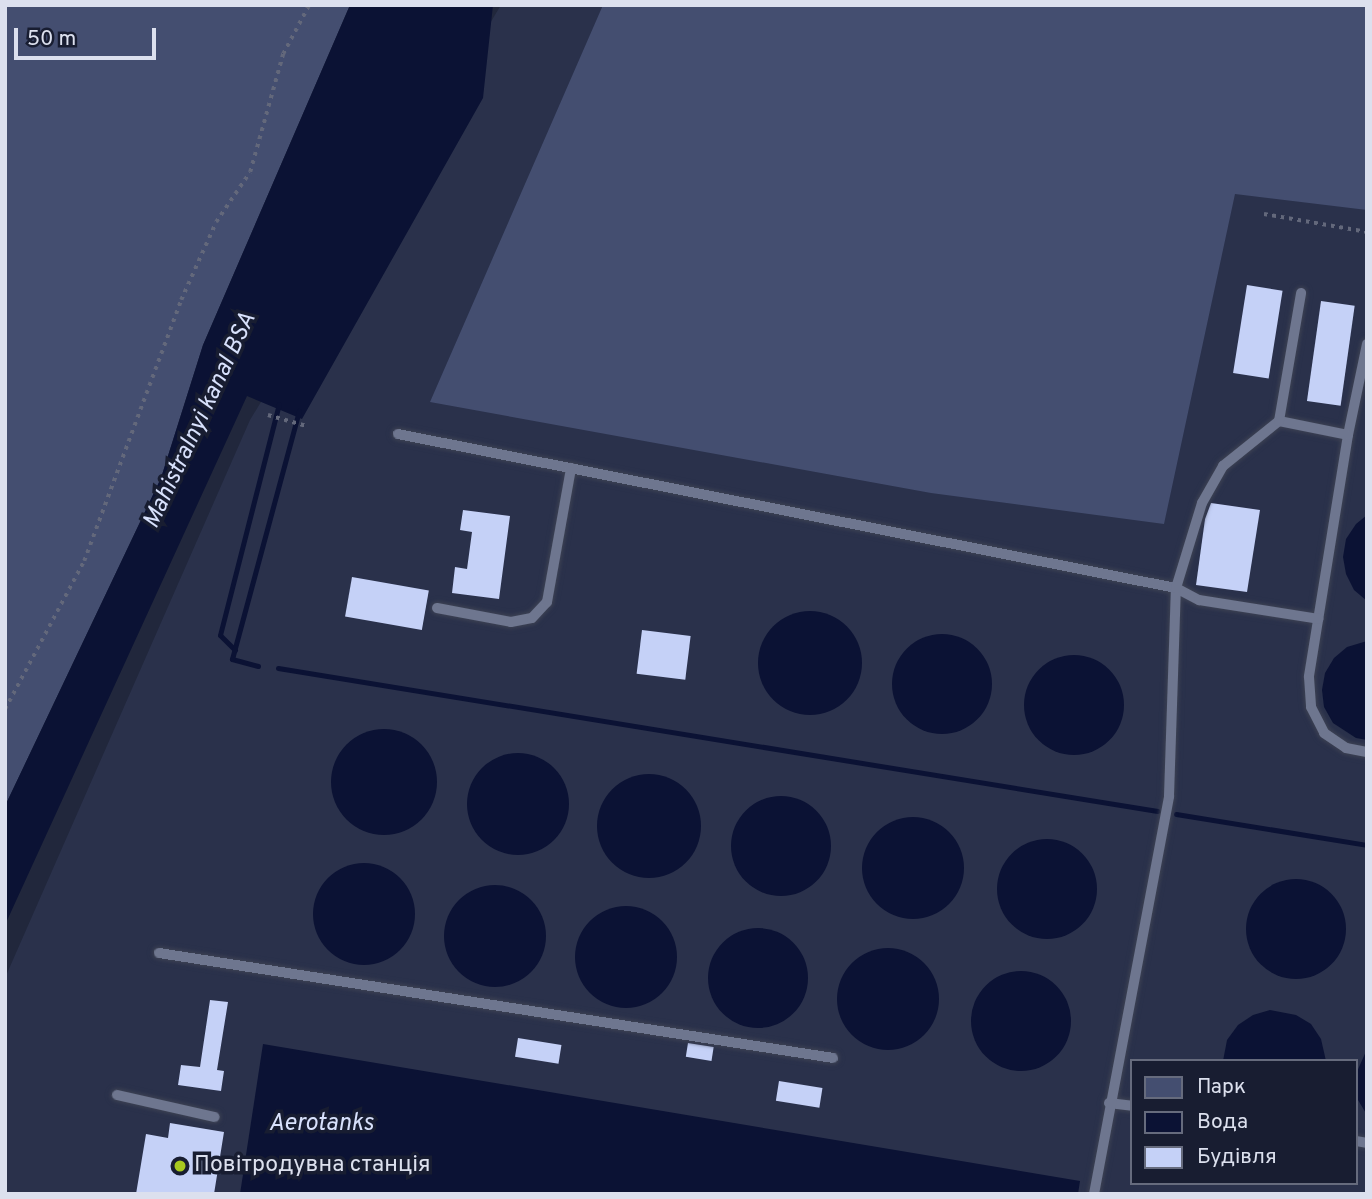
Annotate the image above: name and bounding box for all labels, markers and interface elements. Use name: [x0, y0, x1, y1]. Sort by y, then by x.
scale bar: [18, 14, 159, 58]
text: 50 m: [27, 26, 76, 53]
water label: Mahistralnyi kanal BSA: [138, 308, 264, 534]
legend: [1130, 1059, 1358, 1185]
text: Парк: [1197, 1074, 1246, 1101]
text: Вода: [1197, 1109, 1248, 1136]
water label: Aerotanks: [269, 1111, 373, 1139]
text: Будівля: [1197, 1144, 1277, 1171]
place label: Повітродувна станція: [194, 1152, 431, 1180]
marker: Повітродувна станція: [172, 1158, 188, 1174]

